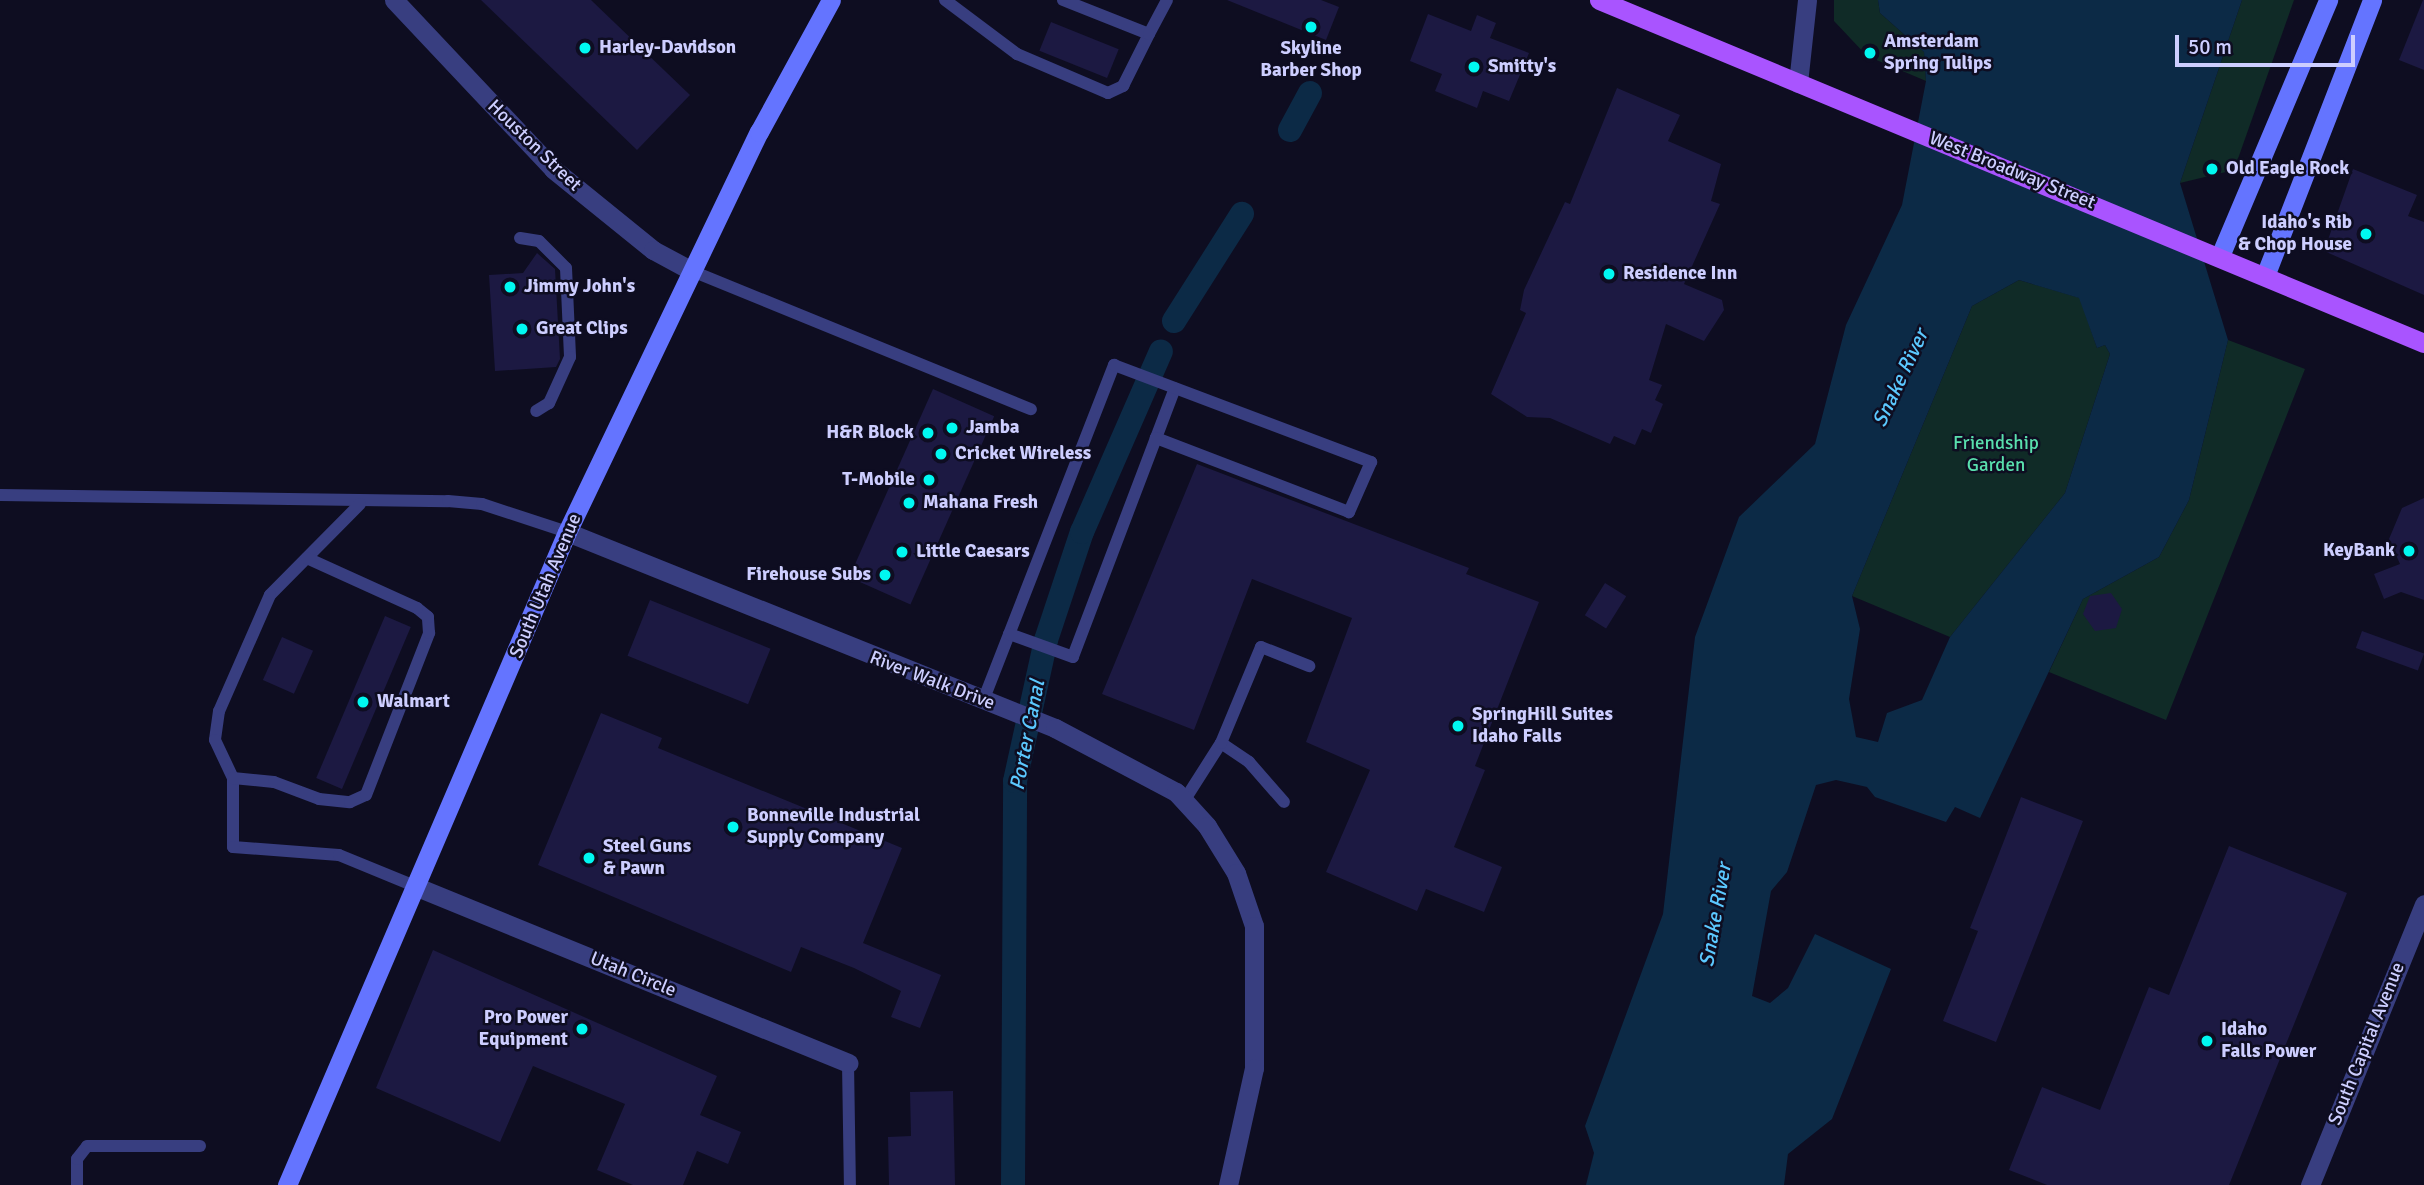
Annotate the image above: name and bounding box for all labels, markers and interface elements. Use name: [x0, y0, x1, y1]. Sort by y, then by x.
marker: Skyline Barber Shop: [1303, 19, 1319, 35]
scale bar: [2179, 21, 2359, 65]
place label: Amsterdam Spring Tulips: [1884, 31, 1992, 75]
text: 50 m: [2188, 34, 2232, 60]
place label: Harley-Davidson: [599, 37, 736, 59]
place label: Skyline Barber Shop: [1260, 38, 1362, 82]
marker: Harley-Davidson: [577, 40, 593, 56]
marker: Amsterdam Spring Tulips: [1862, 45, 1878, 61]
place label: Smitty's: [1488, 56, 1556, 78]
marker: Smitty's: [1466, 59, 1482, 75]
street label: Houston Street: [482, 95, 586, 197]
street label: West Broadway Street: [1926, 127, 2098, 215]
place label: Old Eagle Rock: [2226, 158, 2349, 180]
marker: Old Eagle Rock: [2204, 161, 2220, 177]
place label: Idaho's Rib & Chop House: [2238, 212, 2352, 256]
marker: Idaho's Rib & Chop House: [2358, 226, 2374, 242]
place label: Residence Inn: [1623, 263, 1737, 285]
marker: Residence Inn: [1601, 266, 1617, 282]
place label: Jimmy John's: [524, 276, 635, 298]
marker: Jimmy John's: [502, 279, 518, 295]
place label: Great Clips: [536, 318, 628, 340]
marker: Great Clips: [514, 321, 530, 337]
water label: Snake River: [1866, 325, 1934, 431]
place label: Jamba: [966, 417, 1020, 439]
marker: Jamba: [944, 420, 960, 436]
place label: H&R Block: [826, 422, 914, 444]
marker: H&R Block: [920, 425, 936, 441]
park label: Friendship Garden: [1953, 433, 2039, 477]
place label: Cricket Wireless: [955, 443, 1091, 465]
marker: Cricket Wireless: [933, 446, 949, 462]
place label: T-Mobile: [842, 469, 915, 491]
marker: T-Mobile: [921, 472, 937, 488]
place label: Mahana Fresh: [923, 492, 1038, 514]
marker: Mahana Fresh: [901, 495, 917, 511]
street label: South Utah Avenue: [505, 510, 587, 662]
place label: KeyBank: [2323, 540, 2395, 562]
place label: Little Caesars: [916, 541, 1030, 563]
marker: KeyBank: [2401, 543, 2417, 559]
marker: Little Caesars: [894, 544, 910, 560]
place label: Firehouse Subs: [746, 564, 871, 586]
marker: Firehouse Subs: [877, 567, 893, 583]
street label: River Walk Drive: [866, 647, 998, 715]
water label: Porter Canal: [1004, 678, 1050, 792]
place label: Walmart: [377, 691, 450, 713]
marker: Walmart: [355, 694, 371, 710]
place label: SpringHill Suites Idaho Falls: [1472, 704, 1613, 748]
marker: SpringHill Suites Idaho Falls: [1450, 718, 1466, 734]
place label: Bonneville Industrial Supply Company: [747, 805, 920, 849]
marker: Bonneville Industrial Supply Company: [725, 819, 741, 835]
place label: Steel Guns & Pawn: [603, 836, 691, 880]
marker: Steel Guns & Pawn: [581, 850, 597, 866]
water label: Snake River: [1694, 861, 1736, 969]
street label: Utah Circle: [587, 947, 679, 1003]
street label: South Capital Avenue: [2324, 959, 2410, 1129]
place label: Pro Power Equipment: [478, 1007, 568, 1051]
place label: Idaho Falls Power: [2221, 1019, 2316, 1063]
marker: Pro Power Equipment: [574, 1021, 590, 1037]
marker: Idaho Falls Power: [2199, 1033, 2215, 1049]

